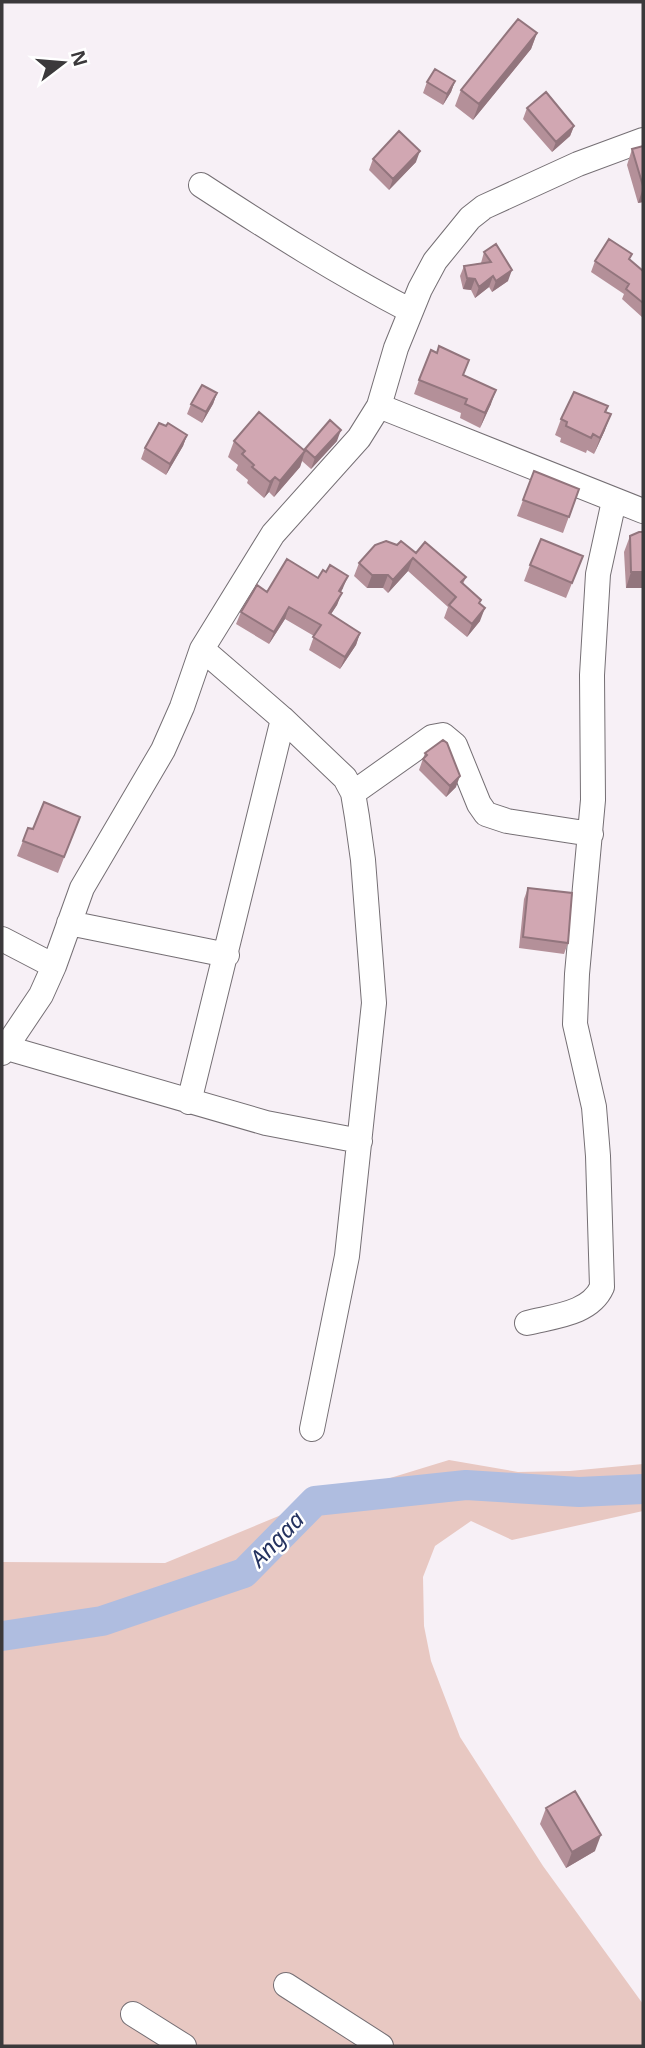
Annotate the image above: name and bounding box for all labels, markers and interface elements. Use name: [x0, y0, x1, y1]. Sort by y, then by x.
north arrow: [28, 28, 98, 98]
text: N: [65, 47, 94, 69]
water label: Angaa: [241, 1504, 311, 1574]

